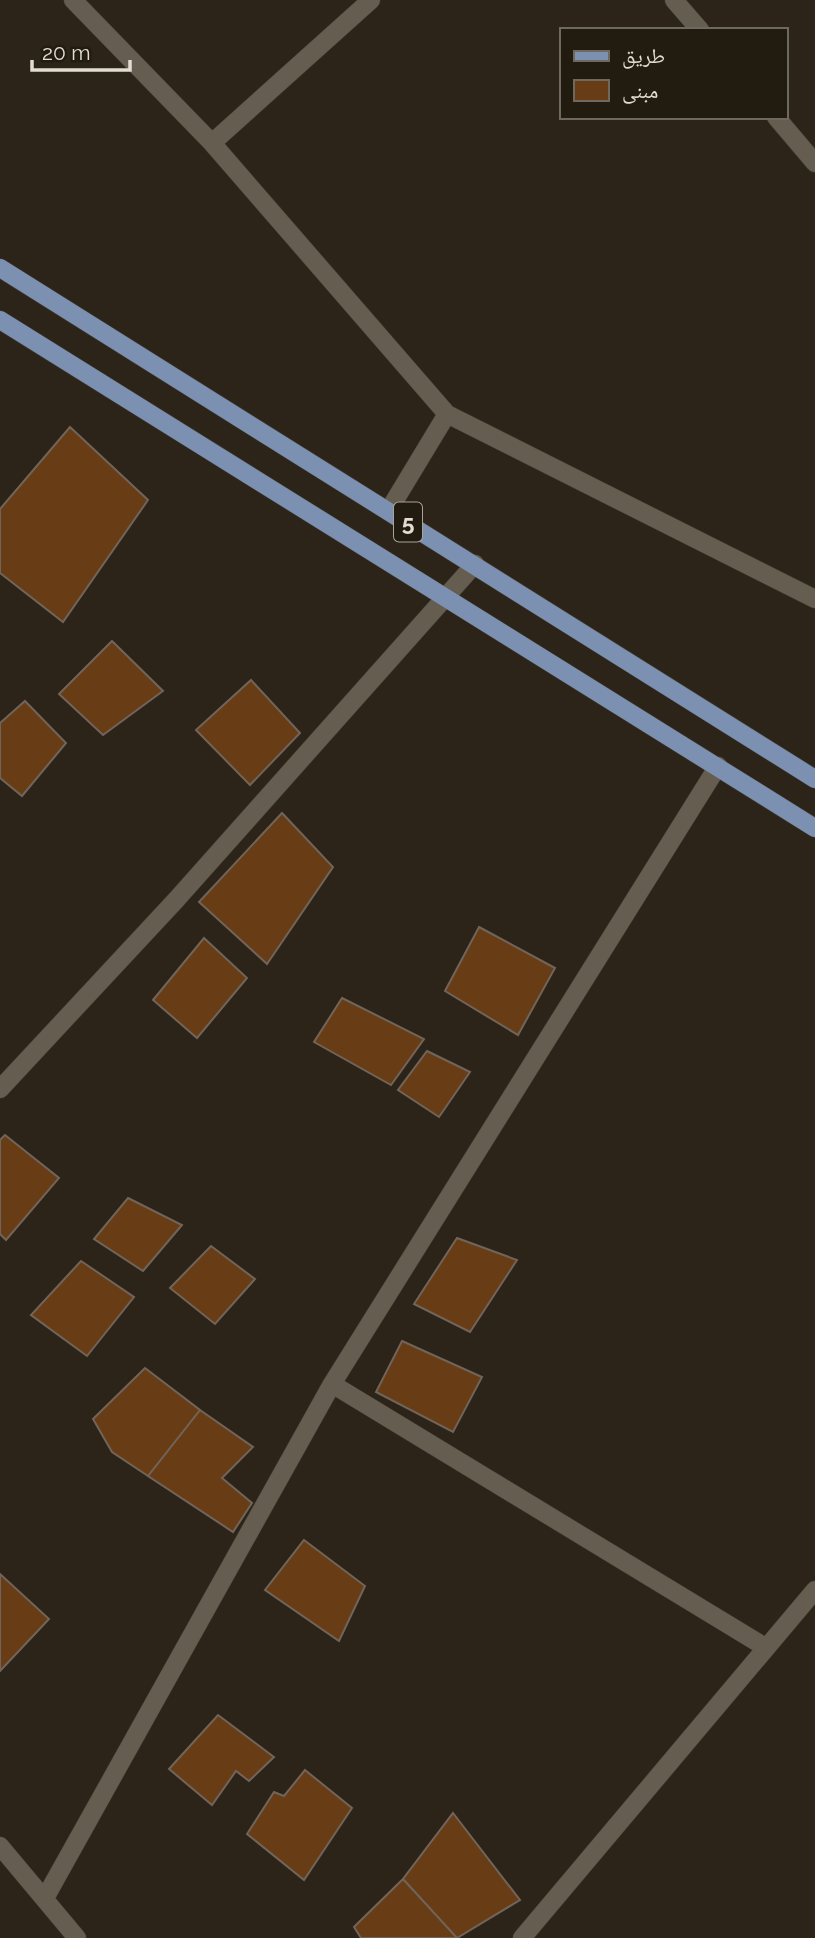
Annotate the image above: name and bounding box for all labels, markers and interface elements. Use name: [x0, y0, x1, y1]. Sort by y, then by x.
scale bar: [32, 28, 130, 72]
legend: [560, 28, 787, 119]
text: 20 m: [42, 40, 90, 65]
text: طريق: [622, 43, 665, 69]
text: مبنى: [622, 78, 658, 104]
road number: 5: [394, 502, 422, 542]

